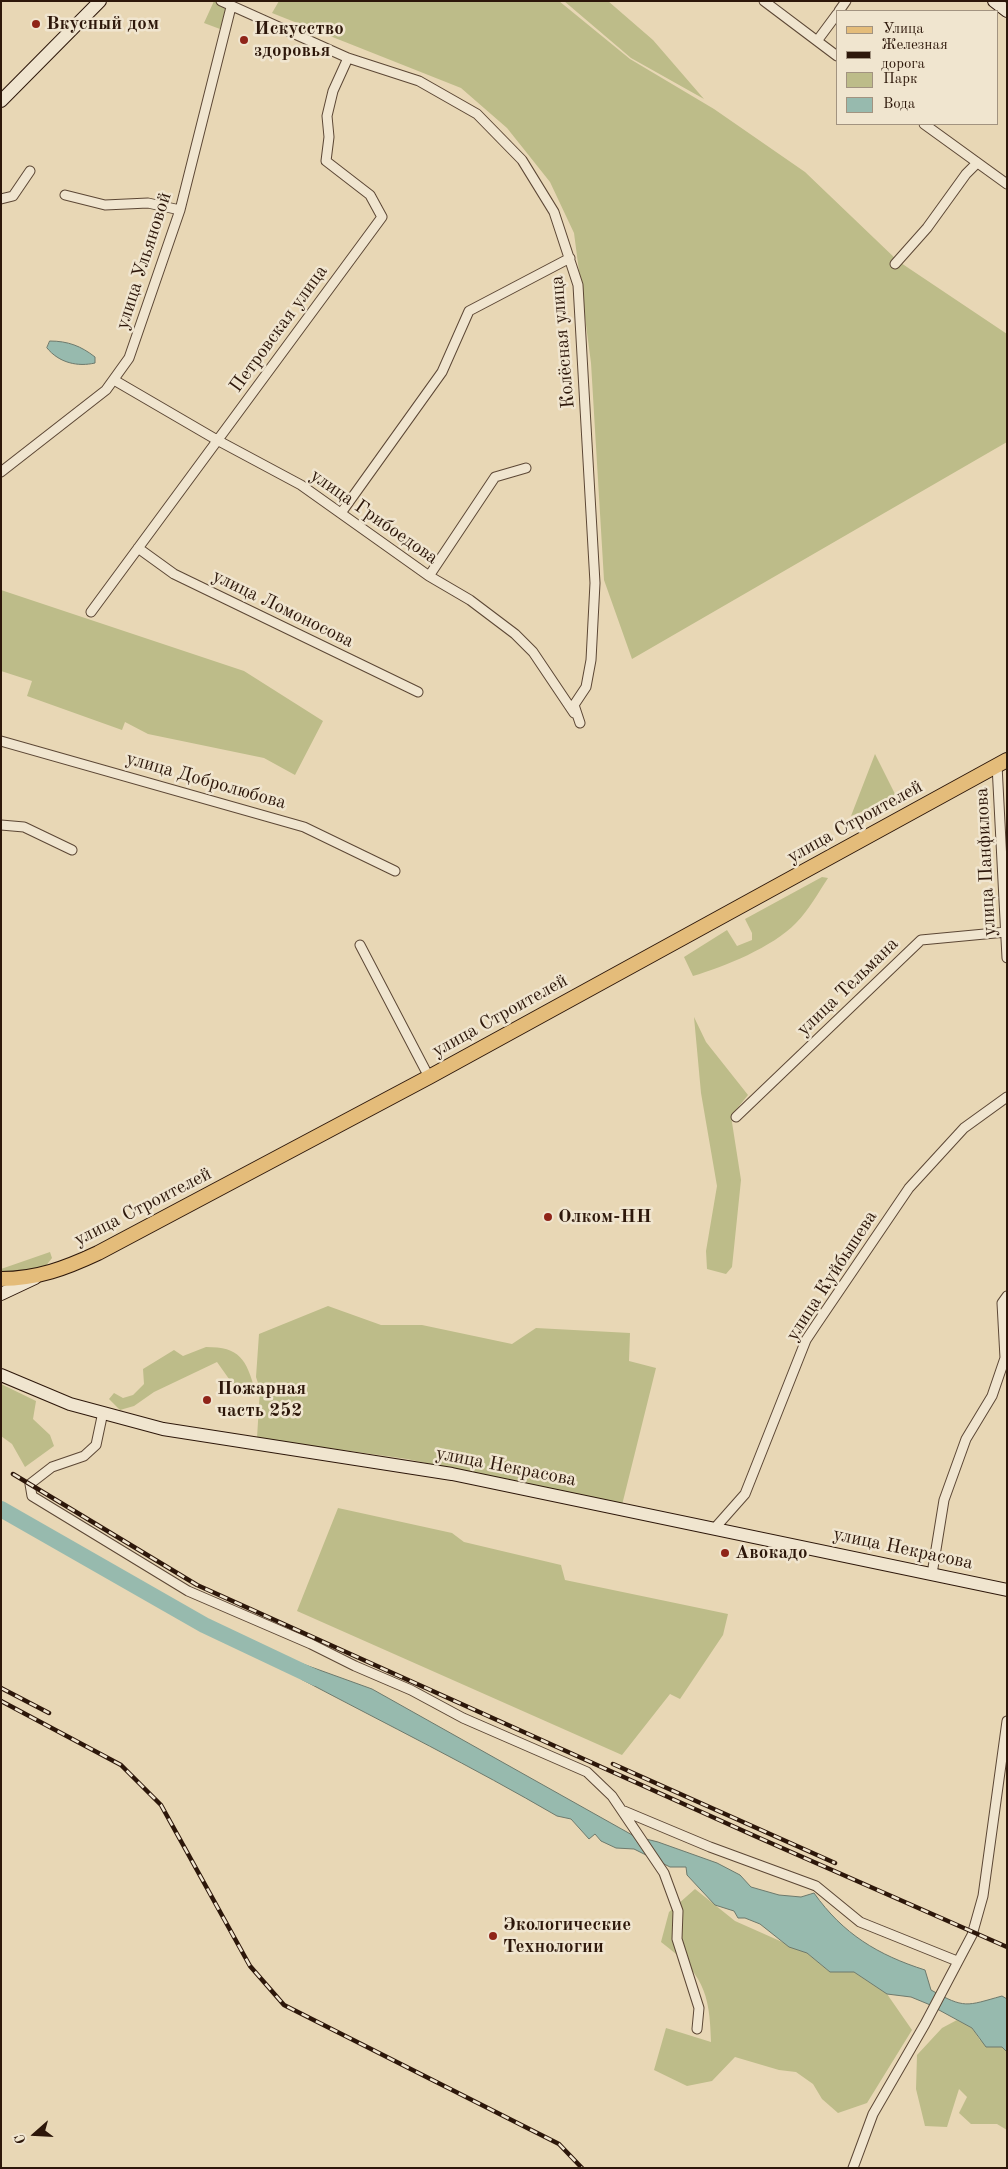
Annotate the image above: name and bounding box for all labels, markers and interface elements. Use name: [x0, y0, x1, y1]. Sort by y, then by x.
legend: [836, 10, 998, 125]
place label: Вкусный дом: [46, 13, 159, 35]
marker: Вкусный дом: [30, 18, 42, 30]
place label: Искусство здоровья: [254, 18, 344, 62]
text: Улица: [883, 22, 924, 37]
marker: Искусство здоровья: [238, 34, 250, 46]
text: Железная дорога: [881, 38, 948, 72]
text: Парк: [883, 72, 918, 87]
text: Вода: [883, 97, 915, 112]
street label: улица Ульяновой: [111, 190, 177, 332]
street label: Петровская улица: [225, 261, 333, 397]
street label: Колёсная улица: [546, 275, 580, 409]
street label: улица Грибоедова: [306, 464, 442, 570]
street label: улица Ломоносова: [209, 565, 357, 653]
street label: улица Добролюбова: [123, 747, 289, 815]
street label: улица Строителей: [783, 775, 927, 869]
street label: улица Панфилова: [971, 787, 1001, 937]
street label: улица Тельмана: [792, 933, 904, 1041]
street label: улица Строителей: [428, 969, 572, 1063]
street label: улица Строителей: [70, 1162, 216, 1252]
place label: Олком-НН: [558, 1206, 652, 1228]
street label: улица Куйбышева: [781, 1207, 883, 1345]
marker: Олком-НН: [542, 1211, 554, 1223]
place label: Пожарная часть 252: [217, 1378, 306, 1422]
marker: Пожарная часть 252: [201, 1394, 213, 1406]
street label: улица Некрасова: [434, 1442, 578, 1492]
street label: улица Некрасова: [831, 1523, 975, 1575]
place label: Авокадо: [735, 1542, 807, 1564]
marker: Авокадо: [719, 1547, 731, 1559]
place label: Экологические Технологии: [503, 1914, 631, 1958]
marker: Экологические Технологии: [487, 1930, 499, 1942]
north arrow: [10, 2109, 60, 2159]
text: С: [13, 2132, 29, 2146]

